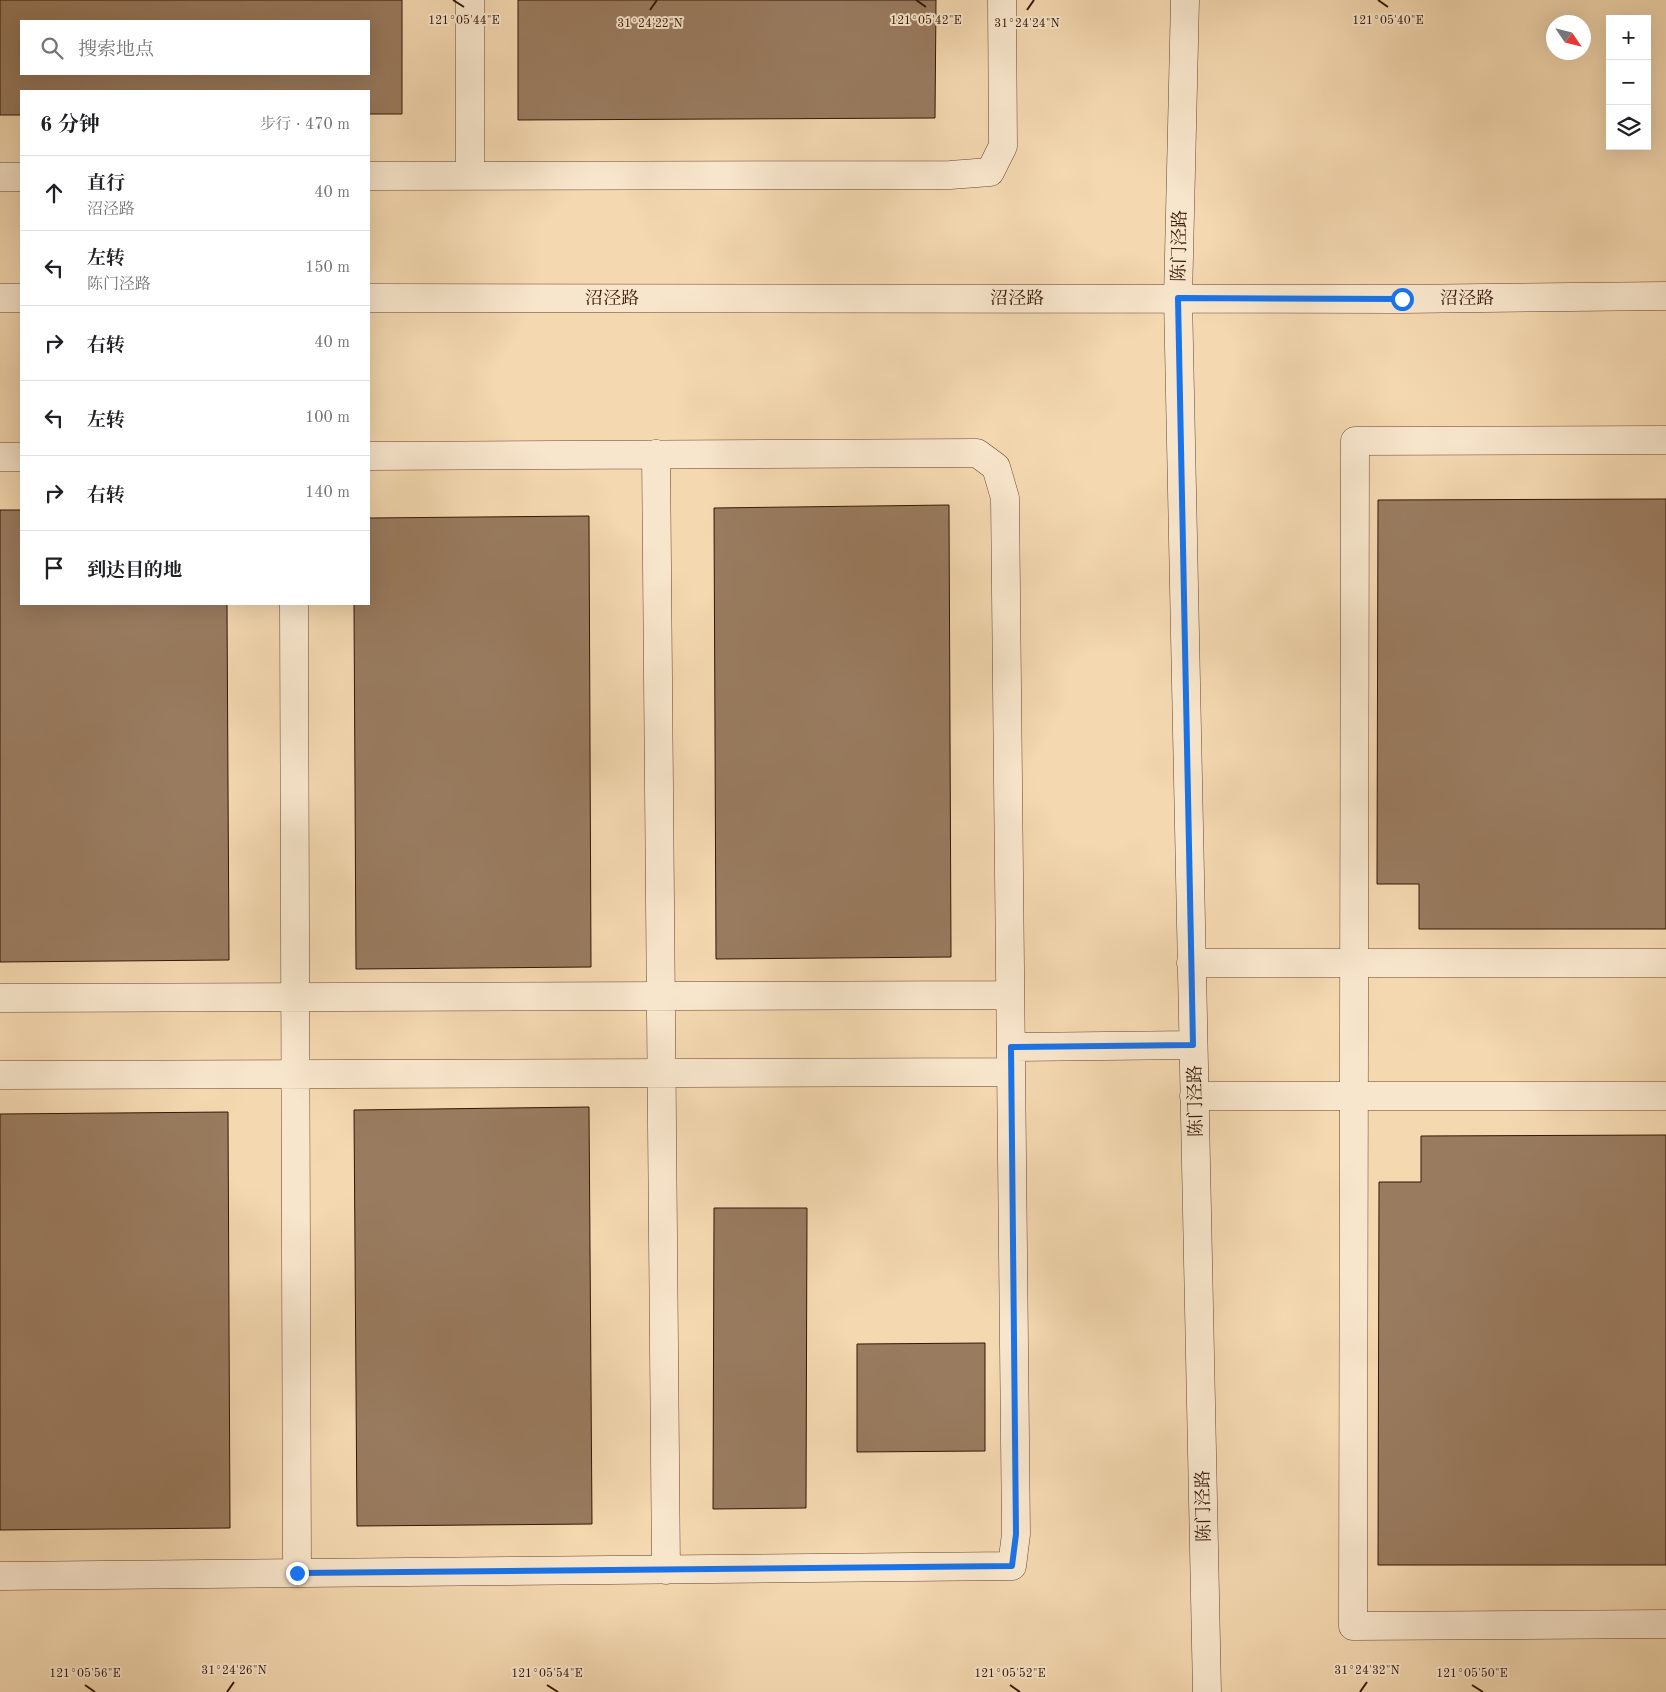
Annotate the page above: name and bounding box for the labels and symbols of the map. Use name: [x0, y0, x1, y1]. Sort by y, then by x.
text: 121°05'44"E: [428, 14, 500, 27]
text: 121°05'42"E: [890, 14, 962, 27]
text: 121°05'40"E: [1352, 14, 1424, 27]
north arrow: [1546, 15, 1591, 60]
text: 31°24'22"N: [617, 18, 683, 30]
text: 31°24'24"N: [994, 18, 1060, 30]
street label: 陈门泾路: [1168, 210, 1190, 282]
street label: 沼泾路: [585, 288, 639, 308]
street label: 沼泾路: [990, 288, 1044, 308]
route start: [1391, 288, 1414, 311]
street label: 沼泾路: [1440, 288, 1494, 308]
street label: 陈门泾路: [1184, 1065, 1206, 1137]
street label: 陈门泾路: [1192, 1470, 1214, 1542]
route end: [286, 1562, 309, 1585]
text: 31°24'26"N: [201, 1665, 267, 1677]
text: 31°24'32"N: [1334, 1665, 1400, 1677]
text: 121°05'56"E: [49, 1667, 121, 1680]
text: 121°05'54"E: [511, 1667, 583, 1680]
text: 121°05'52"E: [974, 1667, 1046, 1680]
text: 121°05'50"E: [1436, 1667, 1508, 1680]

